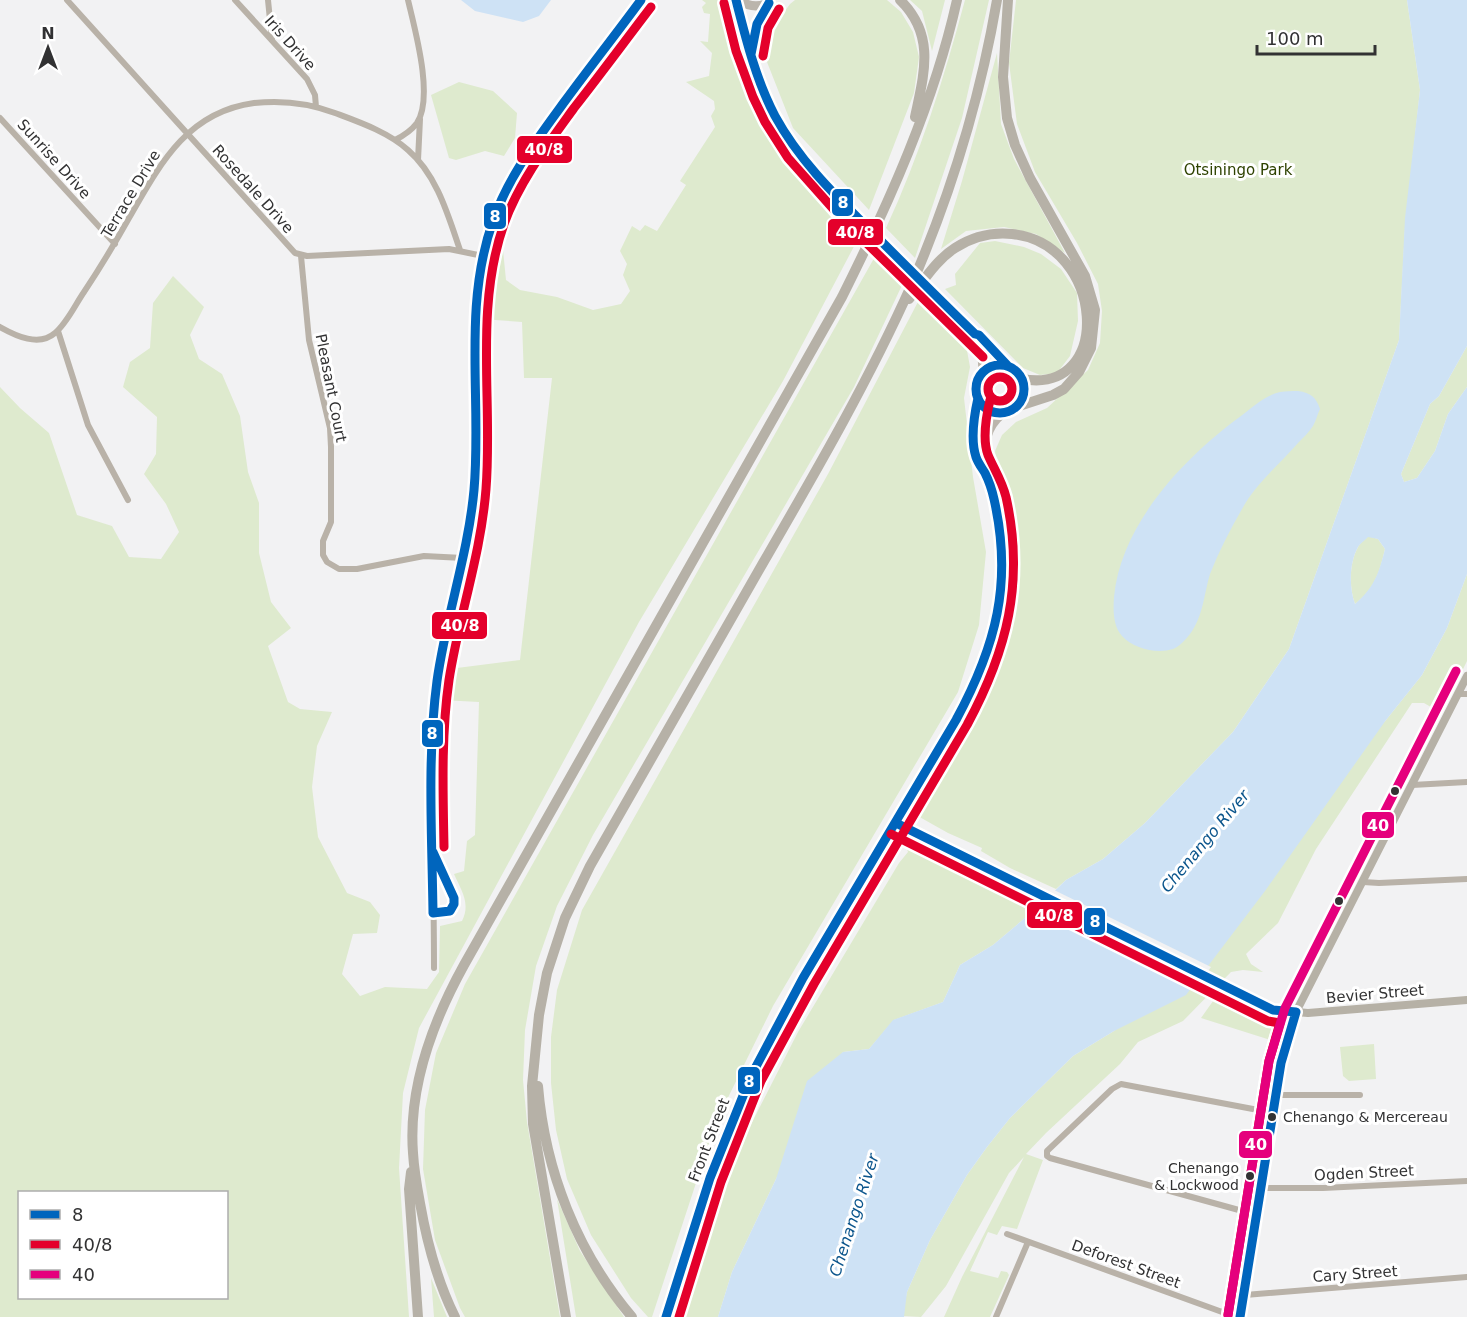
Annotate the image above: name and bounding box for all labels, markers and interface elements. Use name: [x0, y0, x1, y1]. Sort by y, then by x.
street label: Iris Drive: [261, 12, 319, 74]
north arrow: [18, 18, 78, 78]
scale bar: [1257, 18, 1376, 56]
text: N: [41, 24, 55, 43]
text: 100 m: [1266, 28, 1324, 49]
street label: Sunrise Drive: [14, 116, 94, 202]
line badge: 40/8: [516, 135, 573, 164]
text: 40/8: [524, 140, 564, 159]
street label: Rosedale Drive: [209, 141, 297, 237]
street label: Terrace Drive: [97, 147, 164, 242]
park label: Otsiningo Park: [1184, 161, 1293, 179]
line badge: 8: [831, 188, 854, 217]
text: 8: [837, 193, 849, 212]
line badge: 8: [483, 202, 507, 230]
text: 8: [489, 207, 501, 226]
line badge: 40/8: [827, 218, 884, 246]
text: 40/8: [835, 223, 875, 242]
street label: Pleasant Court: [312, 332, 350, 444]
line badge: 40/8: [431, 611, 488, 640]
text: 40/8: [440, 616, 480, 635]
line badge: 8: [421, 719, 444, 748]
text: 8: [426, 724, 438, 743]
water label: Chenango River: [1157, 785, 1254, 896]
unlabelled marker: [1389, 785, 1401, 797]
line badge: 40: [1361, 811, 1395, 839]
text: 40: [1367, 816, 1389, 835]
unlabelled marker: [1333, 895, 1345, 907]
line badge: 40/8: [1026, 901, 1083, 929]
text: 40/8: [1034, 906, 1074, 925]
line badge: 8: [1083, 907, 1106, 936]
text: 8: [1089, 912, 1101, 931]
street label: Bevier Street: [1325, 981, 1425, 1007]
line badge: 8: [737, 1066, 761, 1095]
text: 8: [743, 1072, 755, 1091]
street label: Front Street: [685, 1095, 733, 1184]
place label: Chenango & Mercereau: [1283, 1109, 1448, 1125]
marker: Chenango & Mercereau: [1266, 1111, 1278, 1123]
line badge: 40: [1238, 1130, 1273, 1159]
text: 40: [1245, 1135, 1267, 1154]
water label: Chenango River: [825, 1150, 883, 1279]
place label: Chenango & Lockwood: [1154, 1160, 1239, 1193]
street label: Ogden Street: [1314, 1161, 1414, 1185]
marker: Chenango & Lockwood: [1244, 1170, 1256, 1182]
legend: [18, 1191, 228, 1299]
text: 8: [72, 1204, 83, 1225]
text: 40/8: [72, 1234, 112, 1255]
street label: Deforest Street: [1069, 1236, 1183, 1292]
street label: Cary Street: [1312, 1262, 1398, 1286]
text: 40: [72, 1264, 95, 1285]

